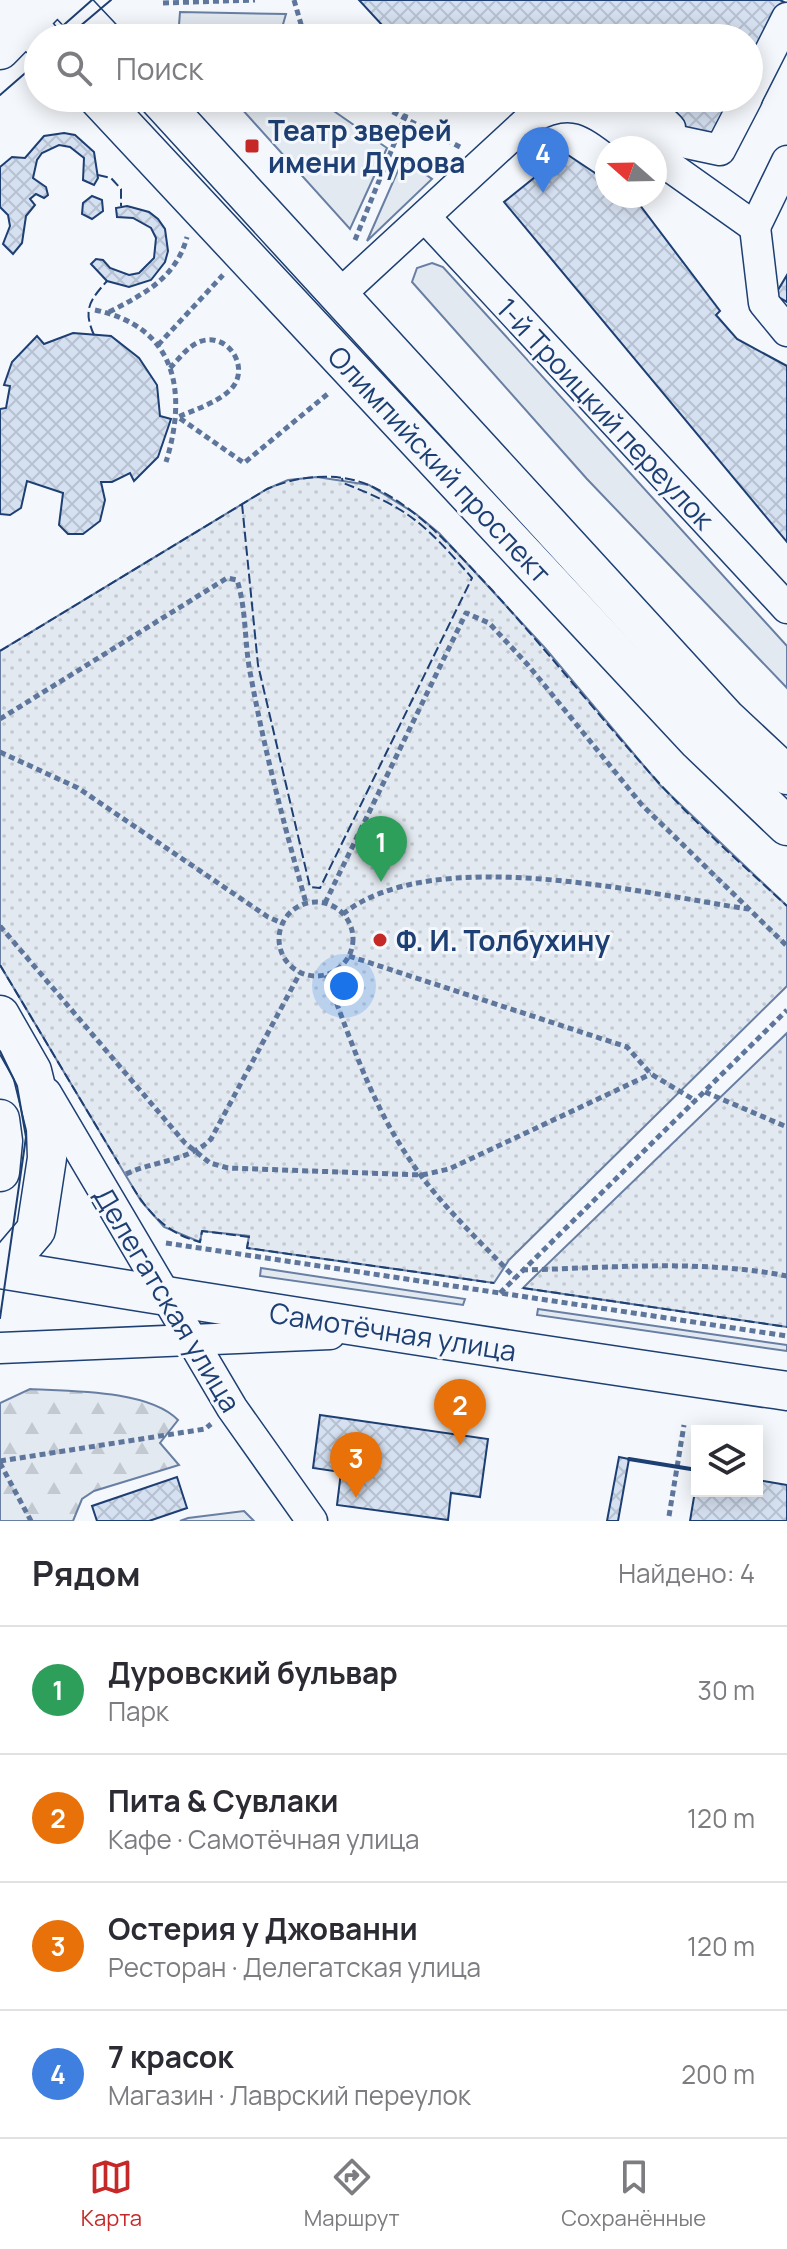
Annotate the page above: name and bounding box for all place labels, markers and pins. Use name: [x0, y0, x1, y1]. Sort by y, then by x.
place label: Театр зверей имени Дурова: [268, 111, 465, 181]
pin: 4: [517, 127, 569, 193]
marker: Театр зверей имени Дурова: [243, 137, 261, 155]
pin: 1: [355, 816, 407, 882]
place label: Ф. И. Толбухину: [396, 921, 610, 959]
marker: Ф. И. Толбухину: [371, 931, 389, 949]
pin: 2: [434, 1379, 486, 1445]
pin: 3: [330, 1432, 382, 1498]

